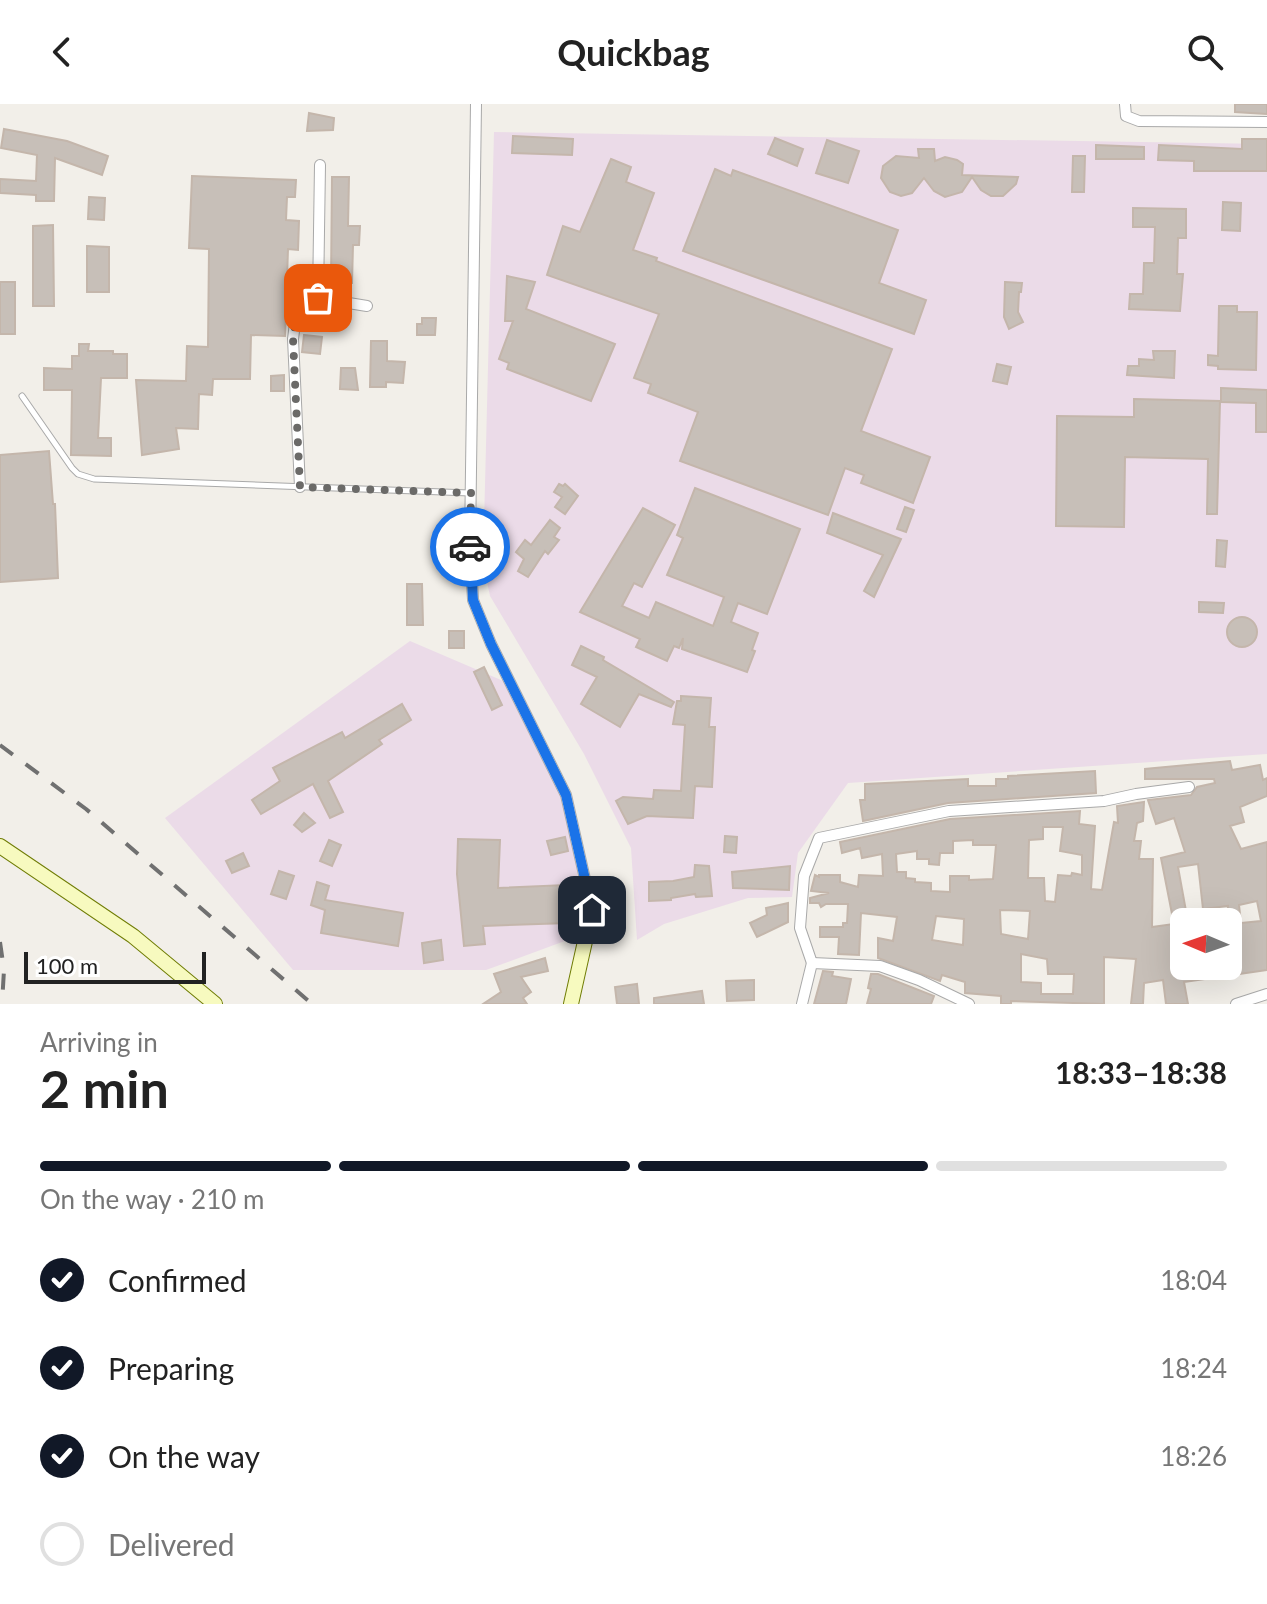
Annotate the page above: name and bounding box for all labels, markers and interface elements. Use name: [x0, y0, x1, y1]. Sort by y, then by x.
icon: back: [40, 30, 84, 74]
text: Quickbag: [557, 30, 710, 74]
icon: search: [1183, 30, 1227, 74]
pin: [284, 264, 352, 332]
icon: bag: [296, 276, 340, 320]
courier: [430, 507, 510, 587]
icon: car: [448, 525, 492, 569]
pin: [558, 876, 626, 944]
icon: home: [570, 888, 614, 932]
north arrow: [1170, 908, 1242, 980]
map controls: [1170, 908, 1242, 980]
scale bar: [24, 948, 206, 984]
text: 100 m: [36, 952, 98, 979]
text: Arriving in: [40, 1026, 158, 1058]
text: 18:33–18:38: [1055, 1054, 1227, 1090]
text: 2 min: [40, 1057, 169, 1119]
text: On the way · 210 m: [40, 1183, 264, 1215]
icon: check: [40, 1258, 84, 1302]
text: Confirmed: [108, 1262, 247, 1298]
text: 18:04: [1160, 1264, 1227, 1296]
icon: check: [40, 1346, 84, 1390]
text: Preparing: [108, 1350, 234, 1386]
text: 18:24: [1160, 1352, 1227, 1384]
icon: check: [40, 1434, 84, 1478]
text: On the way: [108, 1438, 260, 1474]
text: 18:26: [1160, 1440, 1227, 1472]
text: Delivered: [108, 1526, 235, 1562]

